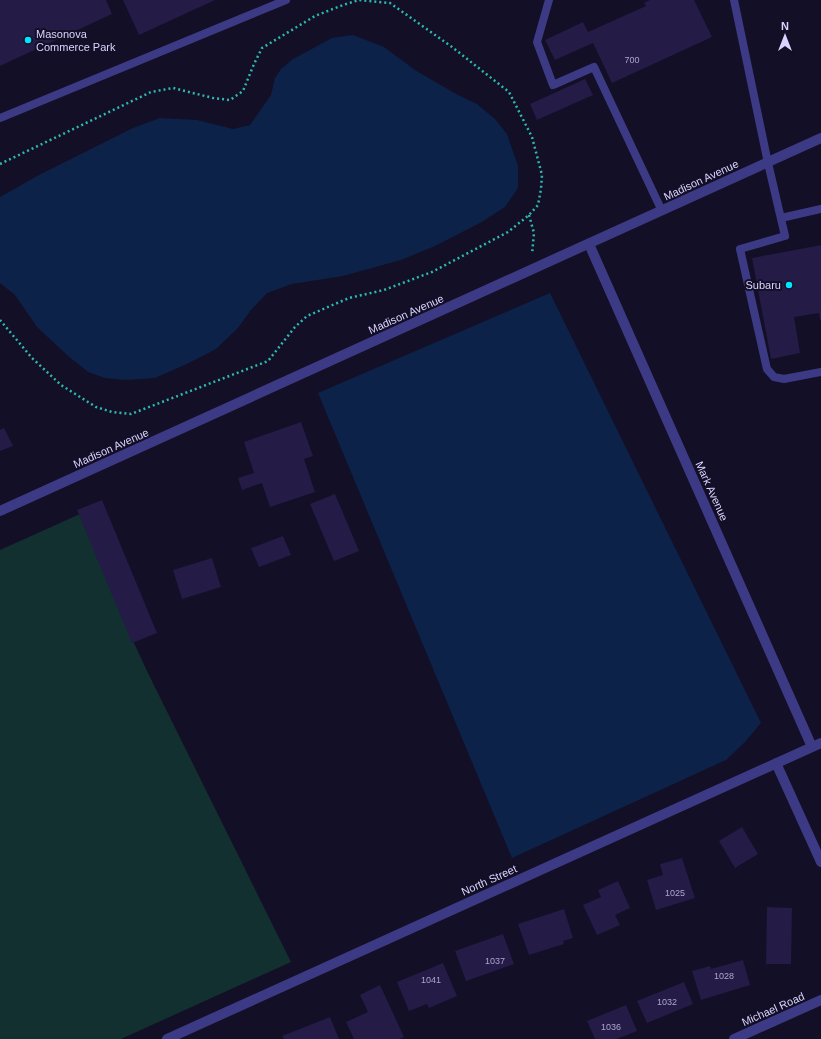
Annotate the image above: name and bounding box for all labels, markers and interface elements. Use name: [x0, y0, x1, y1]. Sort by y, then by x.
north arrow: [765, 16, 805, 56]
text: N: [781, 20, 789, 32]
place label: Masonova Commerce Park: [36, 28, 116, 53]
marker: Masonova Commerce Park: [23, 35, 33, 45]
house number: 700: [624, 55, 640, 65]
street label: Madison Avenue: [662, 157, 740, 203]
place label: Subaru: [746, 279, 781, 291]
marker: Subaru: [784, 280, 794, 290]
street label: Madison Avenue: [366, 292, 446, 336]
street label: Madison Avenue: [71, 426, 151, 470]
street label: Mark Avenue: [693, 459, 731, 523]
street label: North Street: [459, 862, 519, 898]
house number: 1025: [665, 888, 685, 898]
house number: 1037: [485, 956, 505, 966]
house number: 1028: [714, 971, 734, 981]
house number: 1041: [421, 975, 441, 985]
street label: Michael Road: [740, 990, 806, 1028]
house number: 1032: [657, 997, 677, 1007]
house number: 1036: [601, 1022, 621, 1032]

